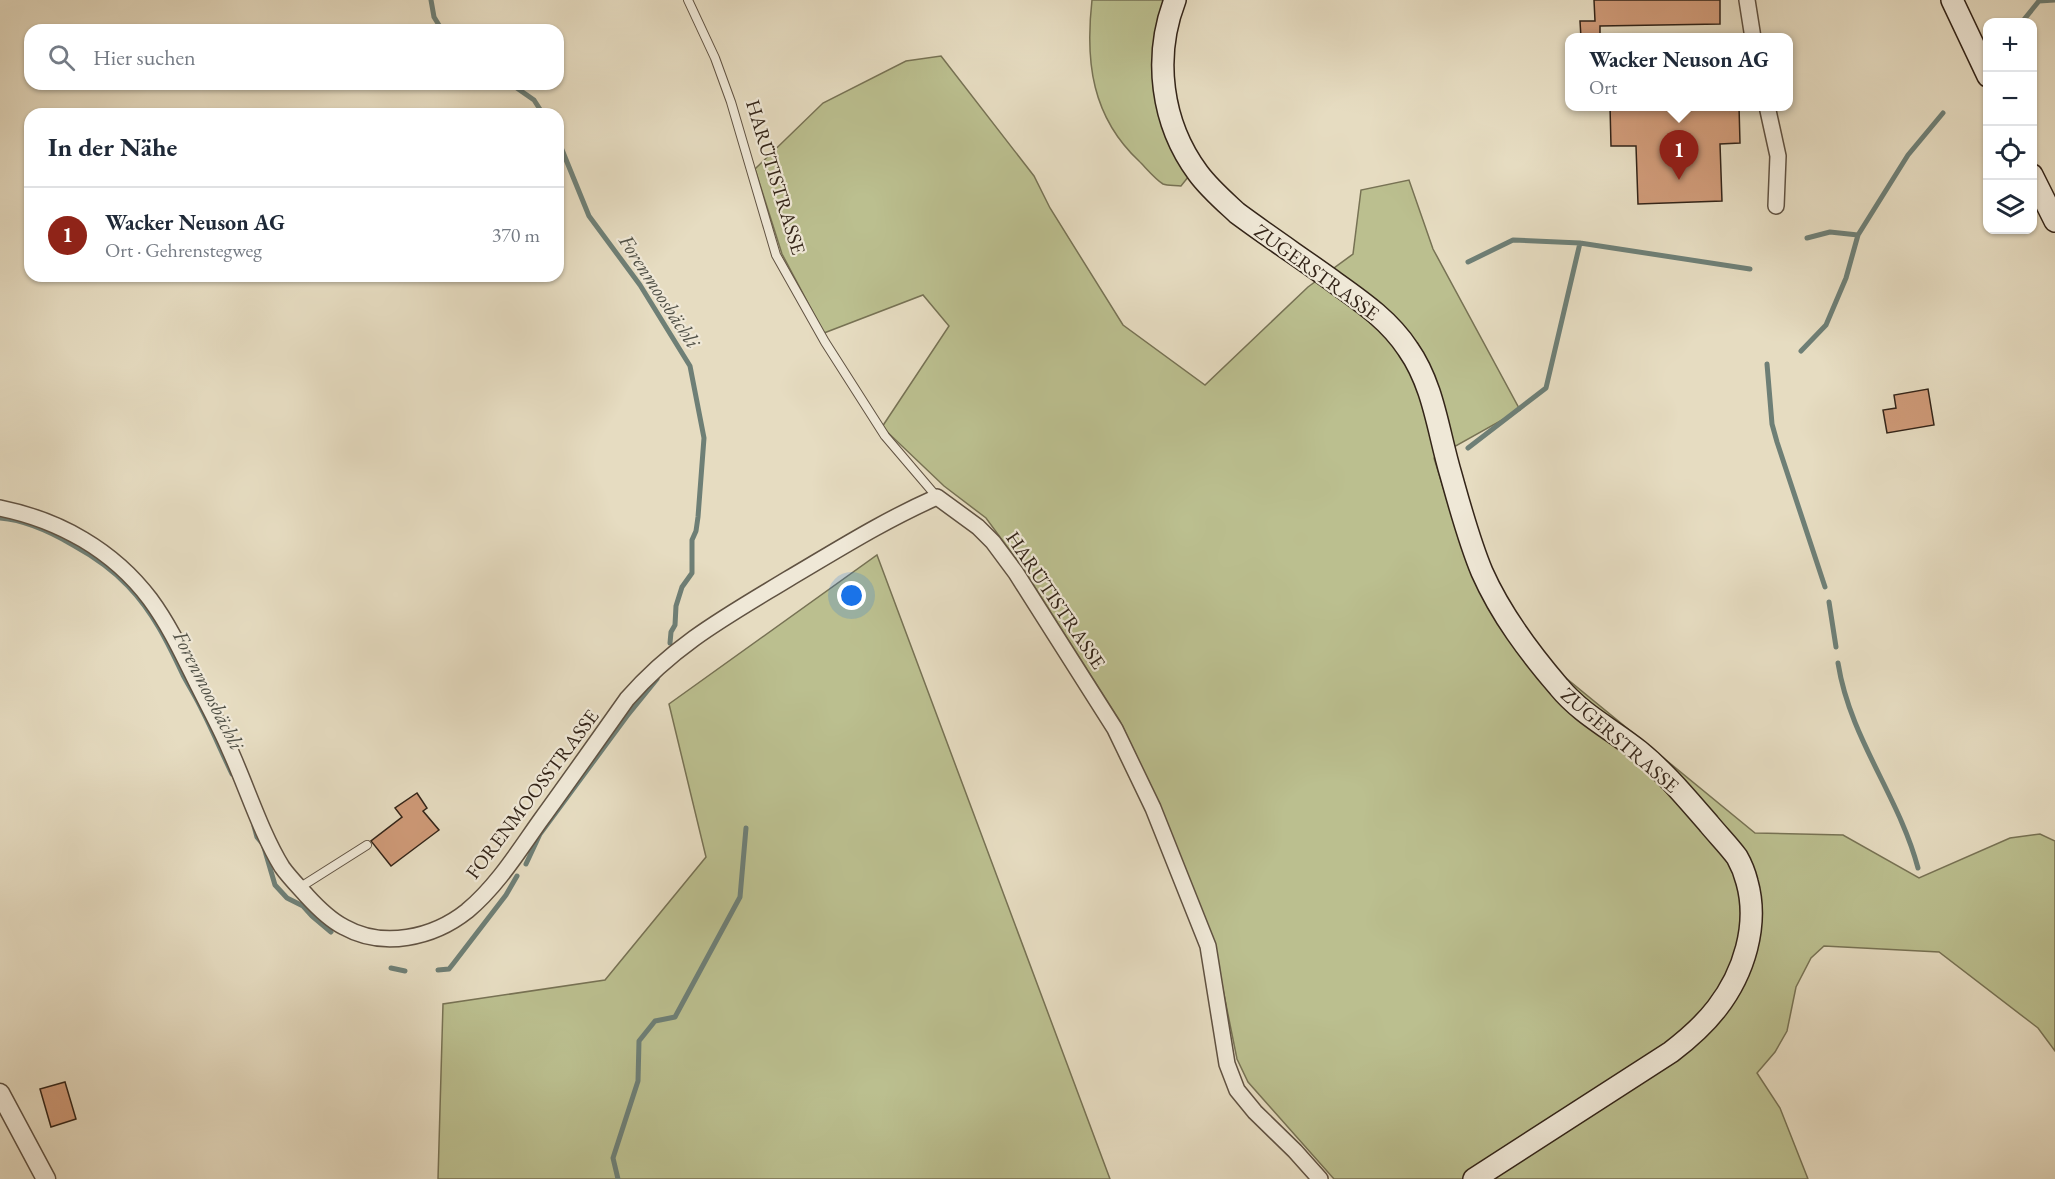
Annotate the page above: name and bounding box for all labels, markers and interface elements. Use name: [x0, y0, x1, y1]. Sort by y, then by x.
map controls: [1983, 18, 2037, 234]
button: +: [1983, 18, 2037, 72]
search box: [24, 24, 564, 90]
popup: [1565, 33, 1793, 111]
icon: search: [45, 41, 78, 74]
text: Hier suchen: [93, 43, 196, 72]
text: Wacker Neuson AG: [1589, 45, 1769, 74]
button: −: [1983, 72, 2037, 126]
text: Ort: [1589, 74, 1617, 100]
street label: HARÜTISTRASSE: [740, 96, 812, 258]
button: locate: [1983, 126, 2037, 180]
text: In der Nähe: [48, 130, 177, 164]
pin: 1: [1660, 130, 1698, 180]
button: layers: [1983, 180, 2037, 234]
text: Wacker Neuson AG: [105, 208, 285, 237]
street label: ZUGERSTRASSE: [1249, 218, 1385, 326]
text: 1: [62, 222, 73, 248]
text: 370 m: [492, 222, 540, 248]
water label: Forenmoosbächli: [613, 228, 707, 354]
text: Ort · Gehrenstegweg: [105, 237, 262, 263]
street label: HARÜTISTRASSE: [1000, 526, 1112, 674]
your location: [837, 581, 866, 610]
water label: Forenmoosbächli: [167, 625, 251, 755]
street label: ZUGERSTRASSE: [1555, 682, 1685, 798]
street label: FORENMOOSSTRASSE: [460, 704, 604, 884]

